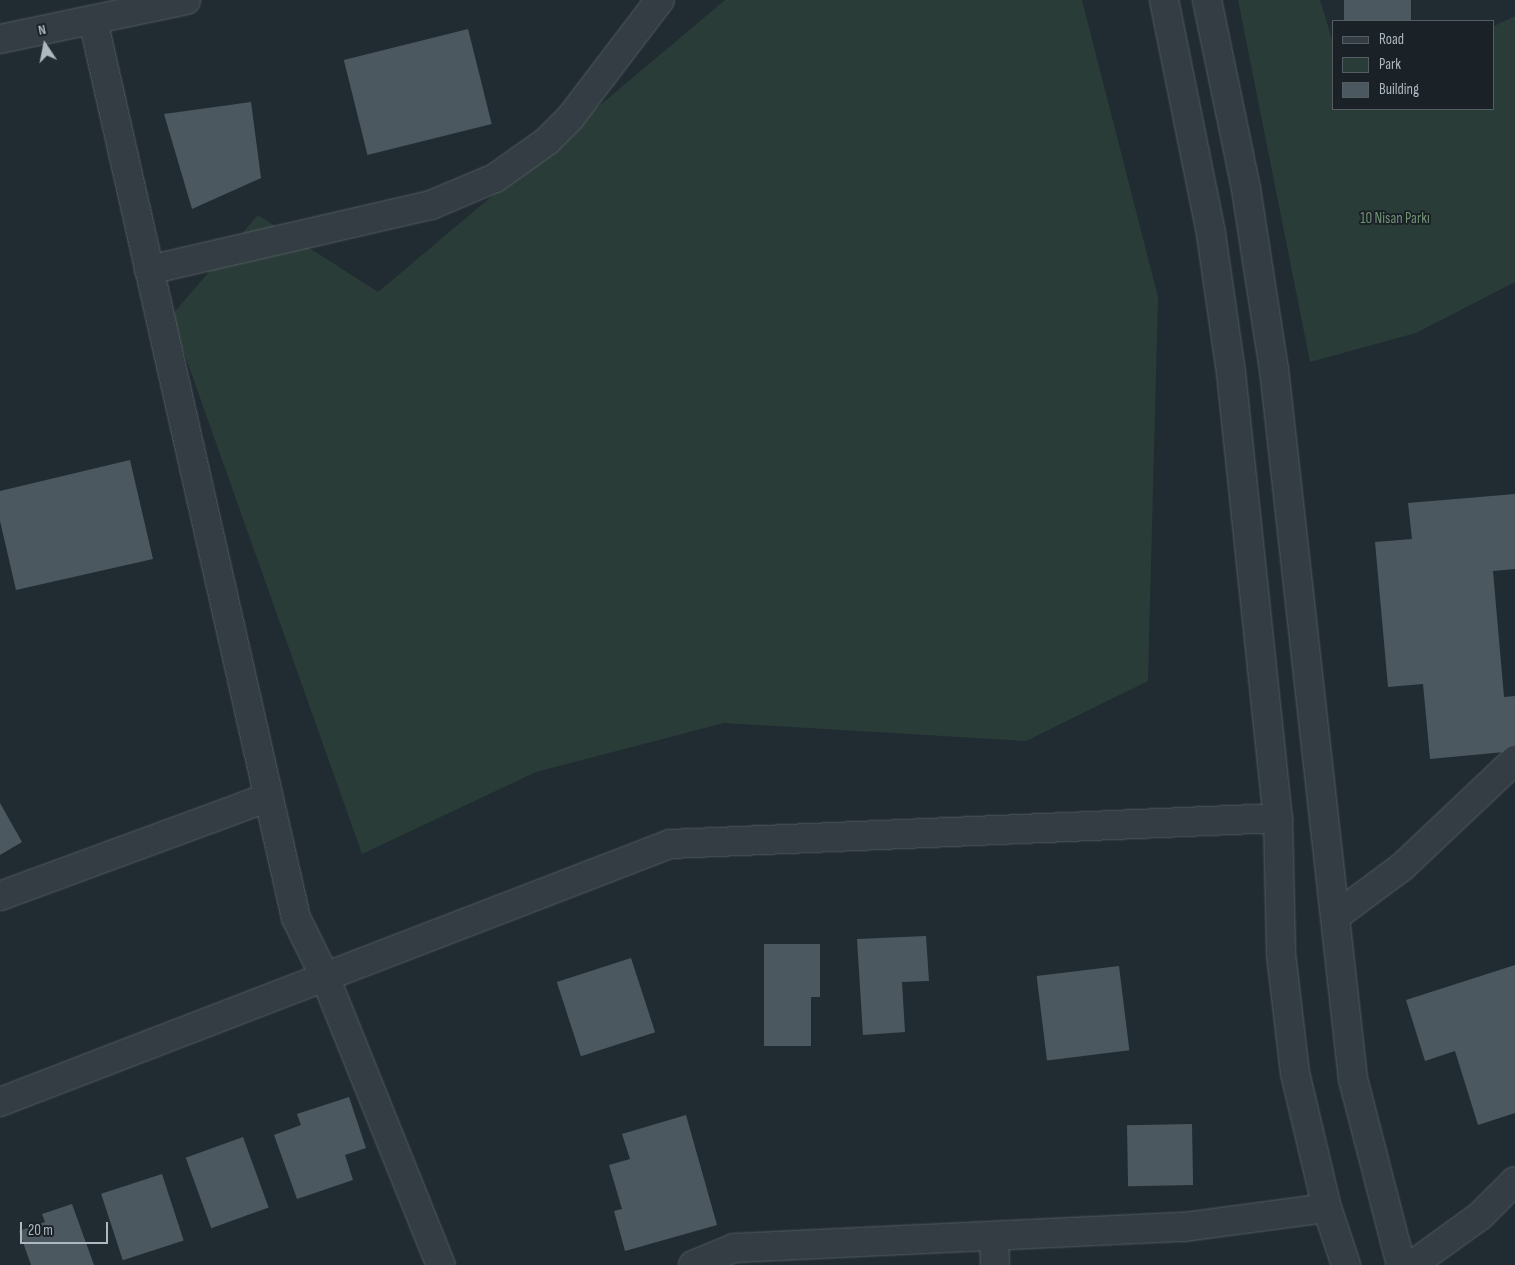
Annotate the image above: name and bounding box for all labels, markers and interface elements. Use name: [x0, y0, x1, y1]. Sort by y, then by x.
north arrow: [20, 20, 70, 70]
legend: [1332, 20, 1495, 110]
text: N: [37, 21, 47, 39]
text: Road: [1379, 30, 1404, 49]
text: Park: [1379, 55, 1401, 74]
text: Building: [1379, 80, 1419, 99]
park label: 10 Nisan Parkı: [1360, 210, 1430, 228]
scale bar: [22, 1212, 110, 1244]
text: 20 m: [28, 1221, 53, 1240]

